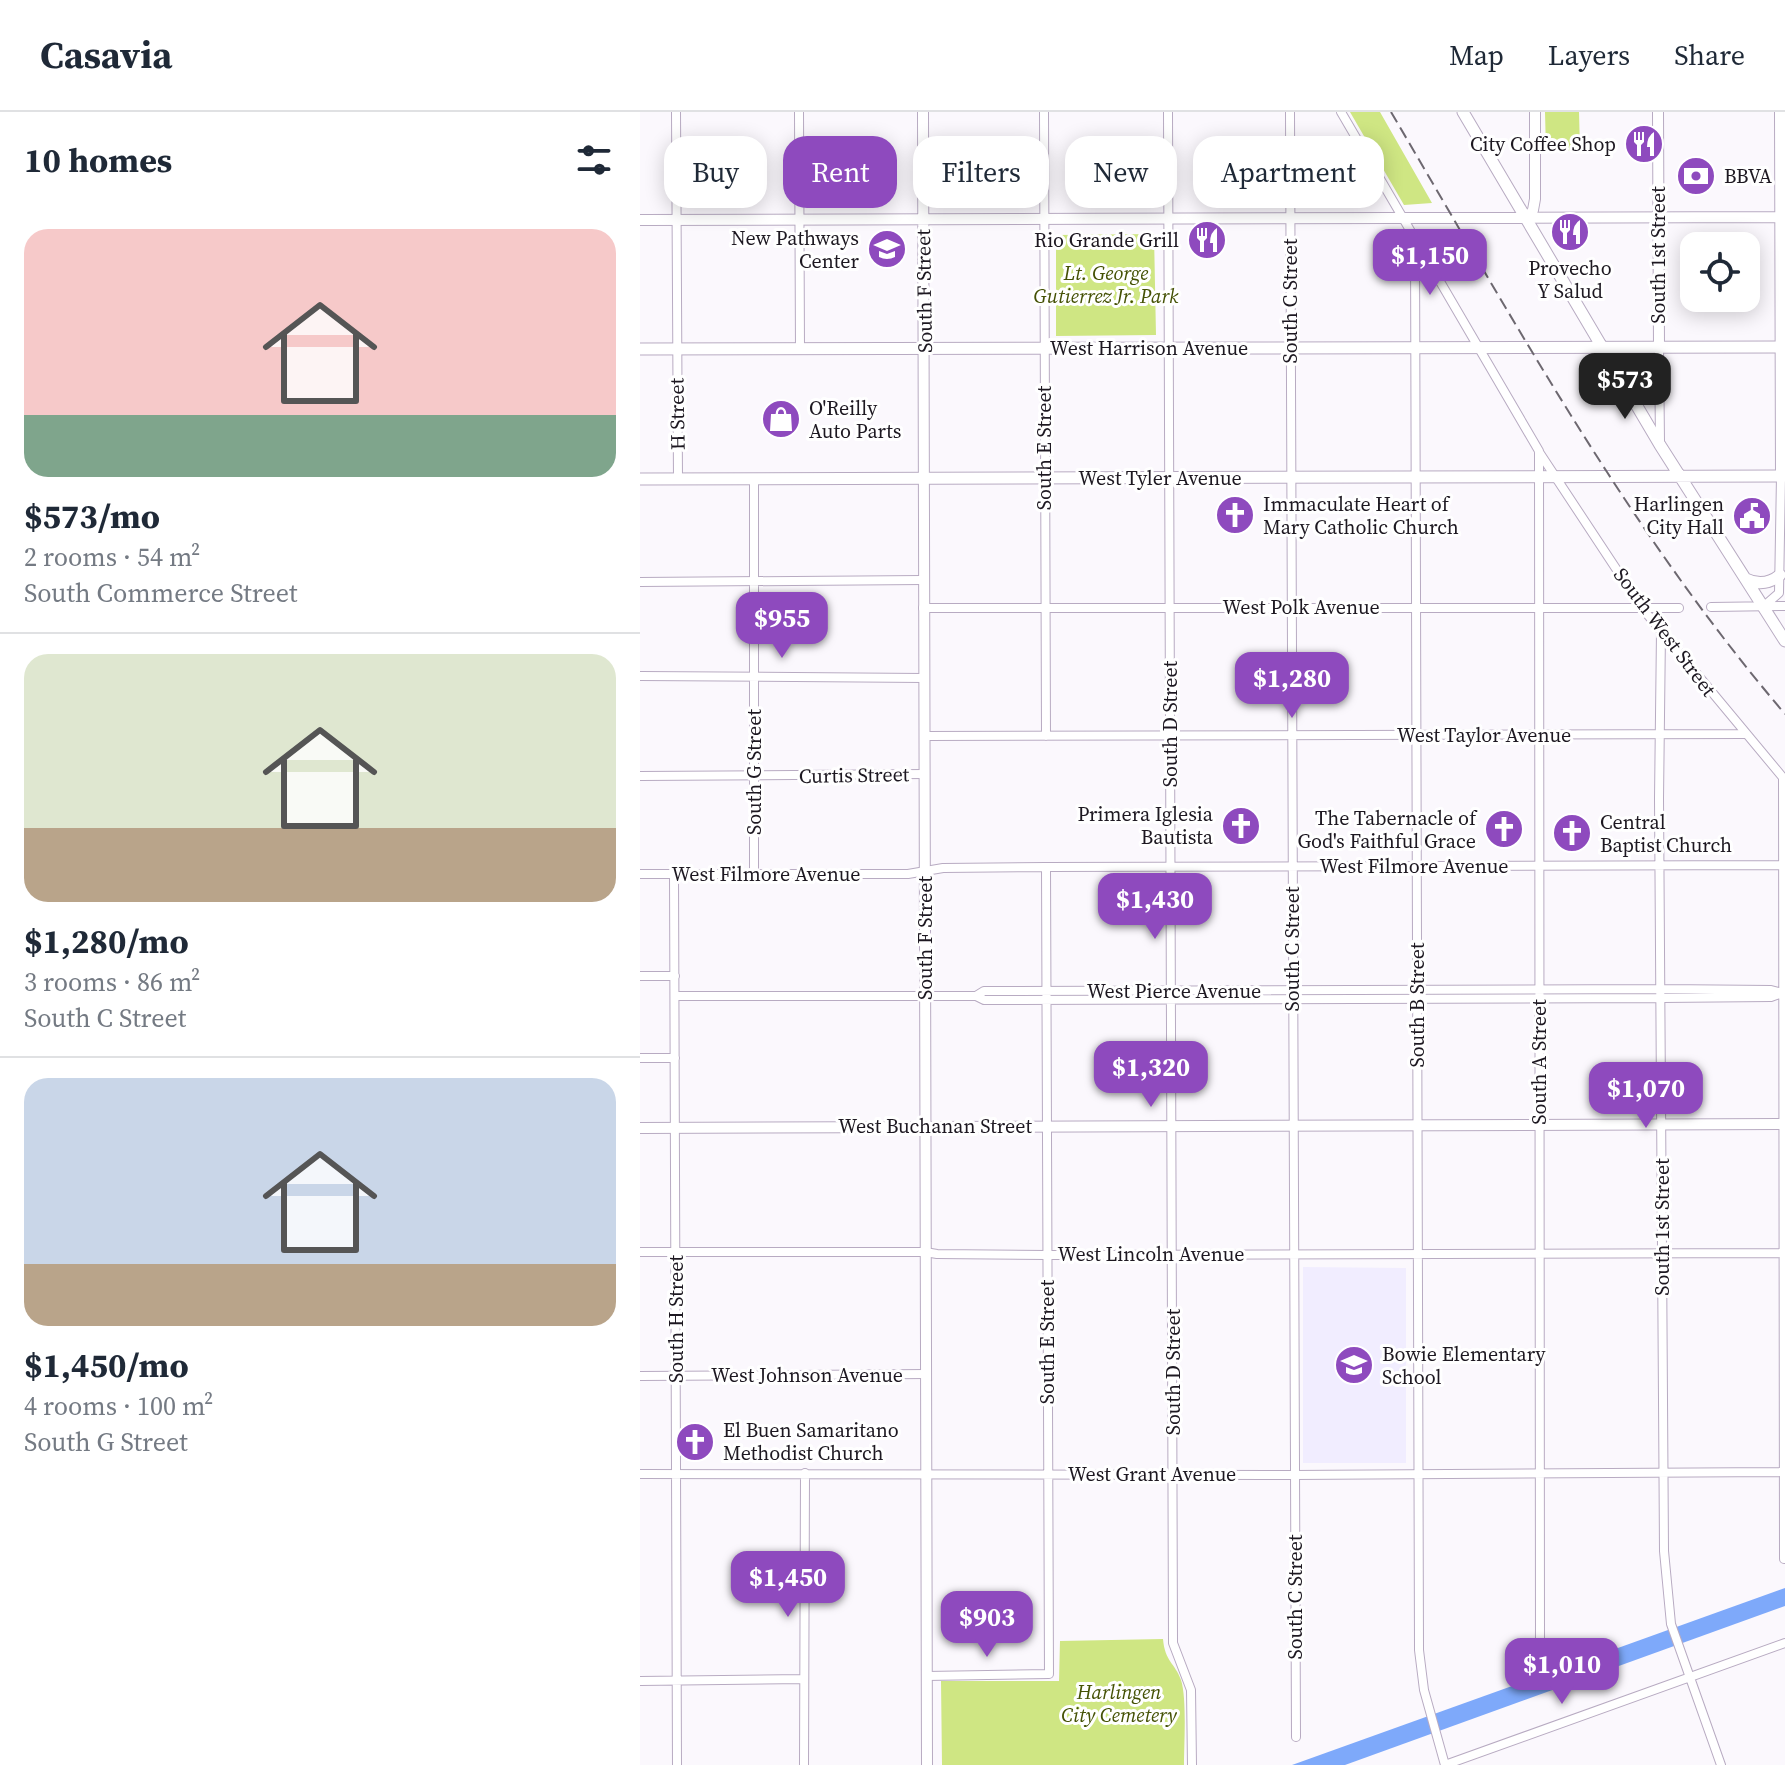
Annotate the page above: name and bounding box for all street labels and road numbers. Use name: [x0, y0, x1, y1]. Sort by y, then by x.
street label: South 1st Street: [1644, 186, 1672, 324]
street label: South F Street: [909, 228, 939, 353]
street label: South C Street: [1276, 238, 1304, 363]
street label: West Harrison Avenue: [1050, 334, 1248, 362]
street label: H Street: [662, 377, 692, 450]
street label: South E Street: [1030, 385, 1058, 510]
street label: West Tyler Avenue: [1078, 464, 1242, 492]
street label: South West Street: [1607, 562, 1723, 703]
street label: West Polk Avenue: [1222, 593, 1380, 621]
street label: South D Street: [1156, 660, 1184, 787]
street label: South G Street: [740, 709, 768, 835]
street label: West Taylor Avenue: [1397, 721, 1571, 749]
street label: Curtis Street: [799, 760, 910, 790]
street label: West Filmore Avenue: [1320, 852, 1508, 880]
street label: West Filmore Avenue: [672, 860, 860, 888]
street label: South F Street: [911, 876, 939, 1000]
street label: South C Street: [1278, 886, 1306, 1011]
street label: South B Street: [1403, 942, 1431, 1067]
street label: West Pierce Avenue: [1087, 977, 1261, 1005]
street label: South A Street: [1525, 999, 1553, 1125]
street label: West Buchanan Street: [838, 1112, 1032, 1140]
street label: South 1st Street: [1648, 1158, 1676, 1296]
street label: West Lincoln Avenue: [1058, 1240, 1244, 1268]
street label: South H Street: [662, 1255, 690, 1383]
street label: South E Street: [1033, 1279, 1061, 1404]
street label: South D Street: [1159, 1308, 1187, 1435]
street label: West Johnson Avenue: [711, 1361, 903, 1389]
street label: West Grant Avenue: [1068, 1460, 1236, 1488]
street label: South C Street: [1281, 1534, 1309, 1659]

